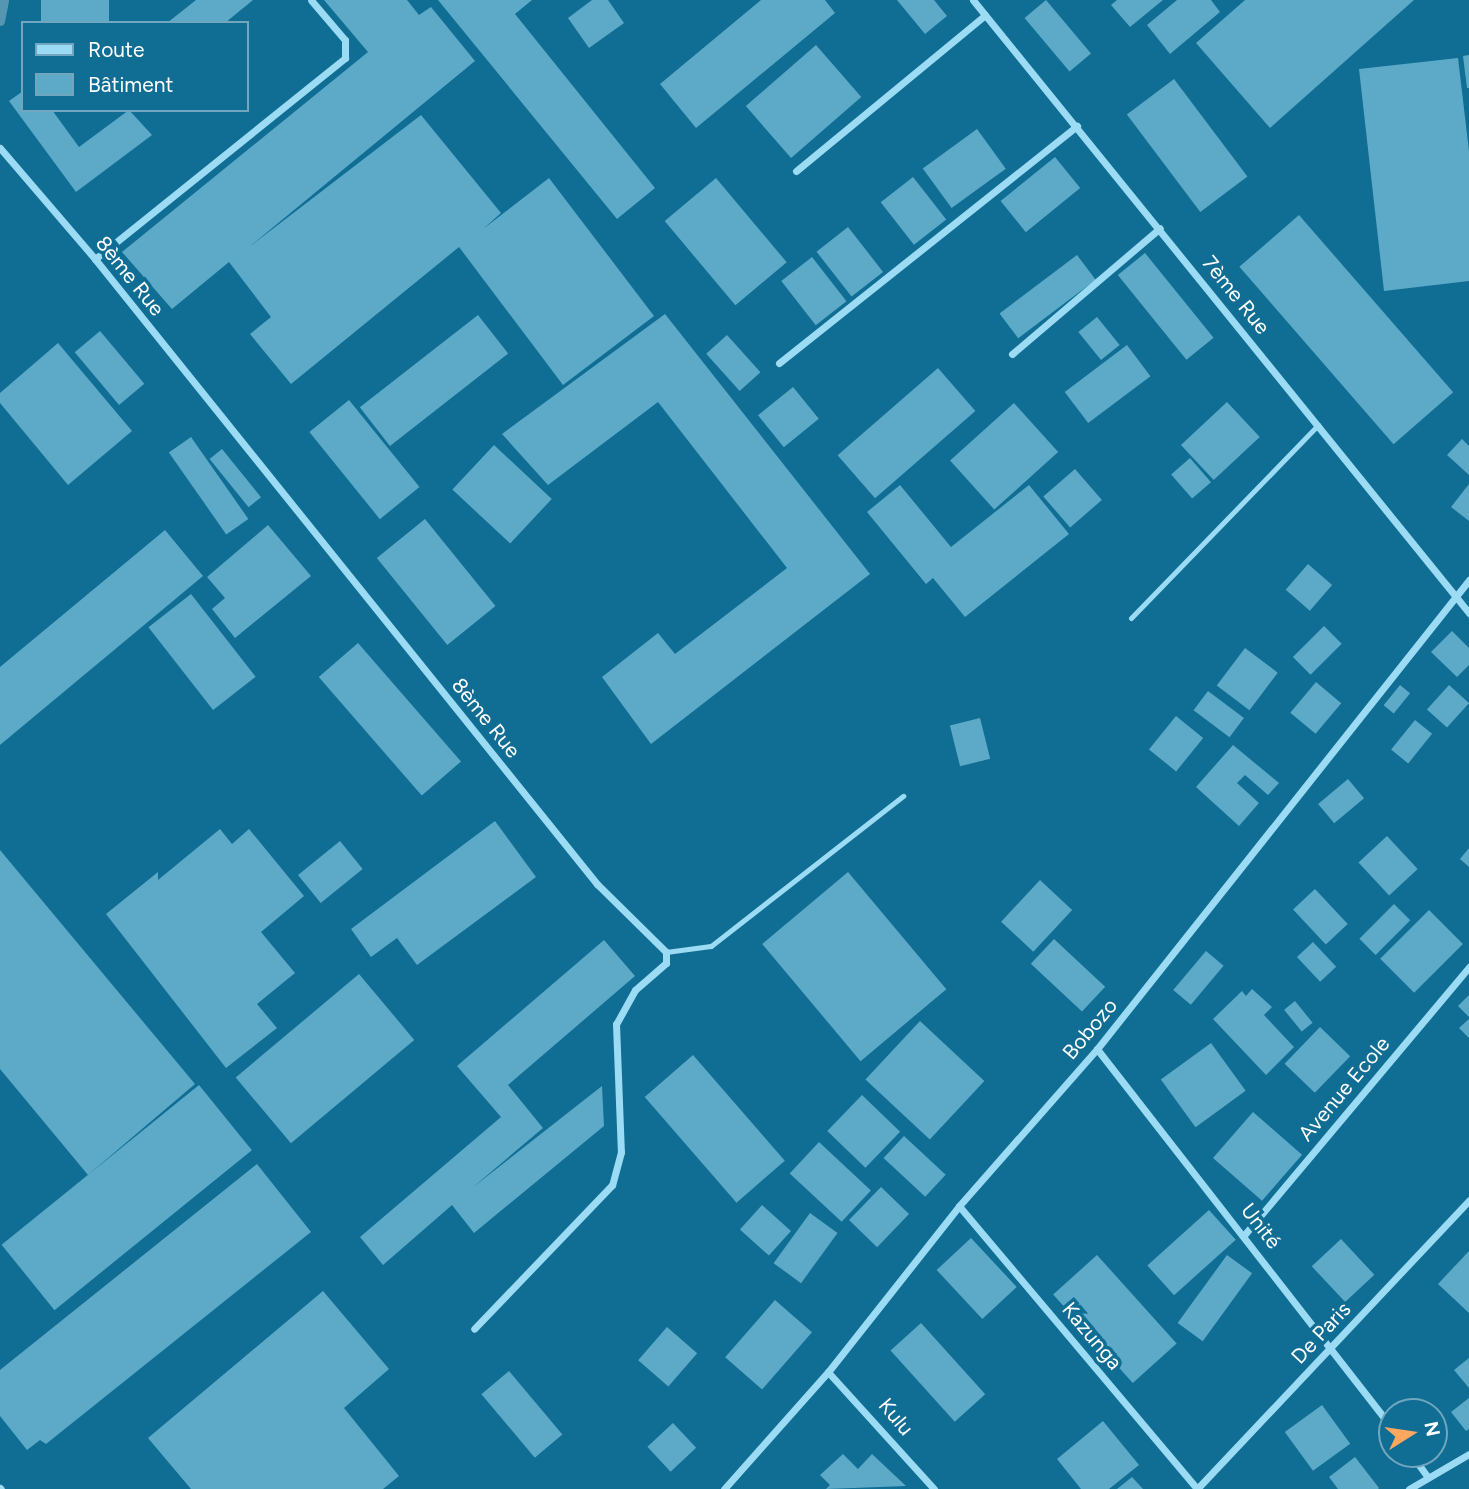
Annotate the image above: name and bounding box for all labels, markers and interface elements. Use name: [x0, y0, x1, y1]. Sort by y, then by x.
legend: [21, 21, 248, 112]
text: Route: [88, 37, 144, 62]
text: Bâtiment: [88, 72, 173, 97]
street label: 8ème Rue: [90, 231, 170, 321]
street label: 7ème Rue: [1197, 251, 1275, 339]
street label: 8ème Rue: [446, 673, 526, 763]
street label: Bobozo: [1057, 993, 1123, 1065]
street label: Avenue Ecole: [1293, 1032, 1395, 1146]
street label: Unité: [1235, 1198, 1287, 1254]
street label: Kazunga: [1057, 1297, 1127, 1375]
street label: De Paris: [1286, 1297, 1356, 1369]
street label: Kulu: [873, 1393, 919, 1441]
north arrow: [1378, 1398, 1448, 1468]
text: N: [1419, 1419, 1445, 1439]

